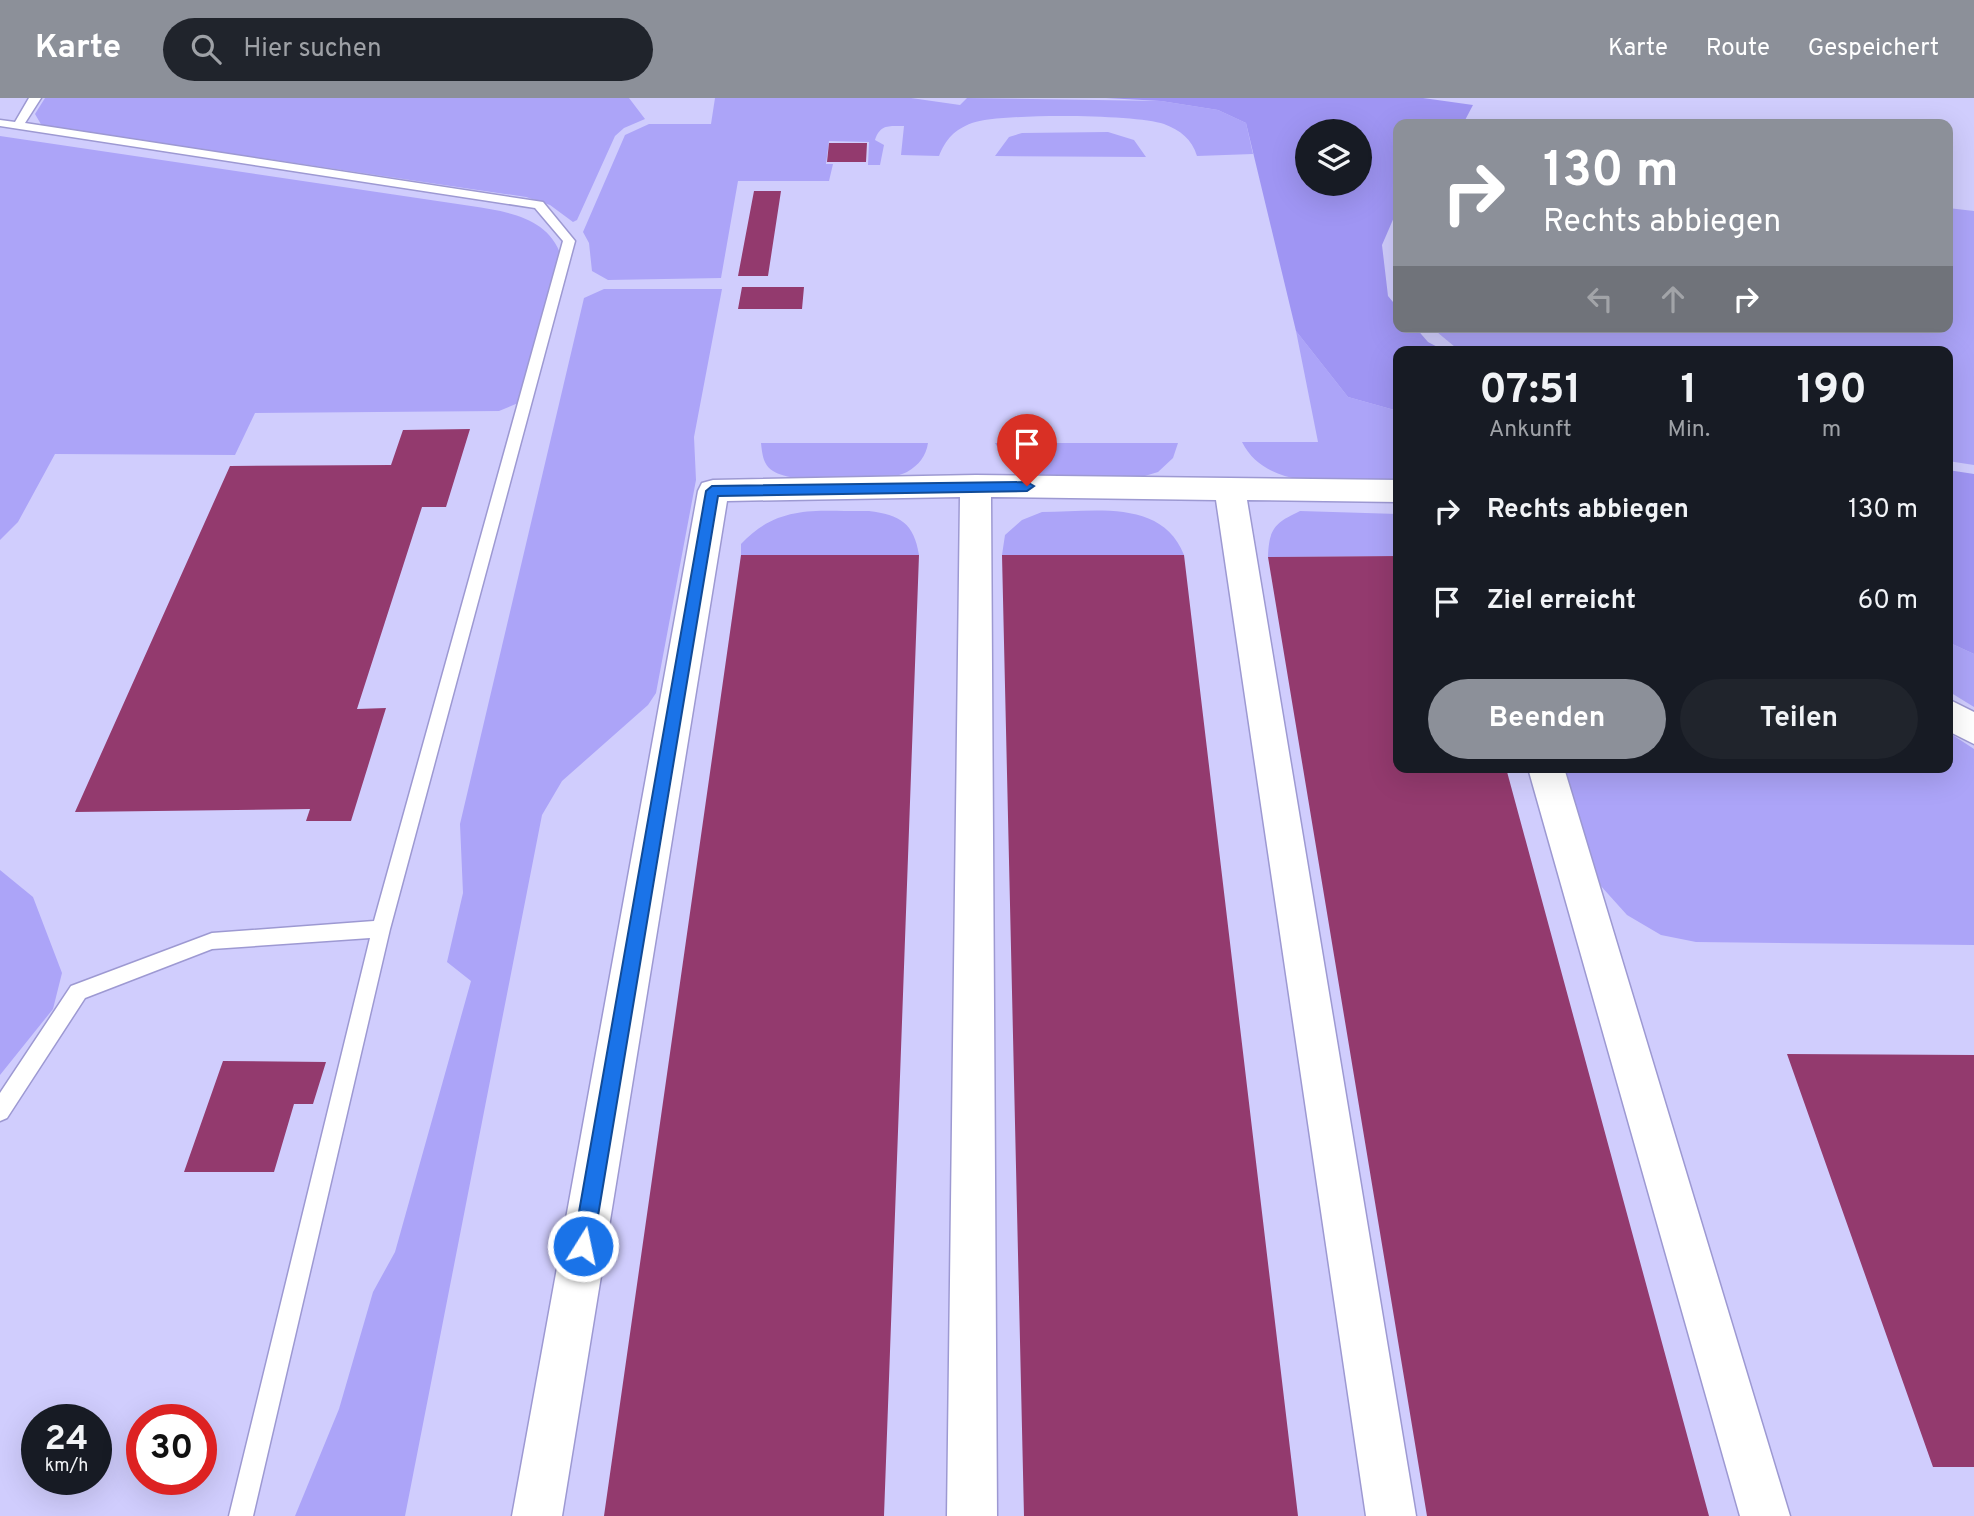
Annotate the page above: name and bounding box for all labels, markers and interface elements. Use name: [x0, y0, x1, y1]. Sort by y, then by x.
search box: [163, 18, 653, 81]
text: Karte: [35, 28, 121, 70]
icon: search: [187, 30, 225, 68]
text: Hier suchen: [243, 33, 382, 66]
text: Karte: [1608, 34, 1668, 64]
text: Route: [1706, 34, 1770, 64]
text: Gespeichert: [1808, 34, 1939, 64]
map controls: [1295, 119, 1372, 196]
button: layers: [1295, 119, 1372, 196]
text: 130 m: [1543, 142, 1679, 204]
icon: right: [1428, 147, 1519, 238]
text: Rechts abbiegen: [1543, 203, 1781, 243]
icon: left: [1581, 280, 1619, 318]
icon: ahead: [1654, 280, 1692, 318]
icon: right: [1727, 280, 1765, 318]
text: 07:51: [1479, 365, 1581, 418]
text: 1: [1680, 365, 1697, 418]
text: 190: [1796, 365, 1867, 418]
pin: [997, 414, 1057, 486]
text: Ankunft: [1489, 416, 1572, 445]
text: Min.: [1668, 416, 1710, 445]
text: m: [1822, 416, 1841, 445]
icon: arrive: [1008, 425, 1046, 463]
icon: right: [1428, 492, 1466, 530]
text: Rechts abbiegen: [1487, 494, 1689, 527]
text: 130 m: [1848, 494, 1918, 527]
icon: arrive: [1428, 583, 1466, 621]
text: Ziel erreicht: [1487, 585, 1636, 618]
text: 60 m: [1858, 585, 1918, 618]
button: Beenden: [1428, 679, 1666, 759]
button: Teilen: [1680, 679, 1918, 759]
position arrow: [546, 1209, 620, 1283]
speed limit sign: 30: [126, 1404, 217, 1495]
text: 24: [45, 1418, 88, 1462]
text: km/h: [45, 1455, 88, 1478]

